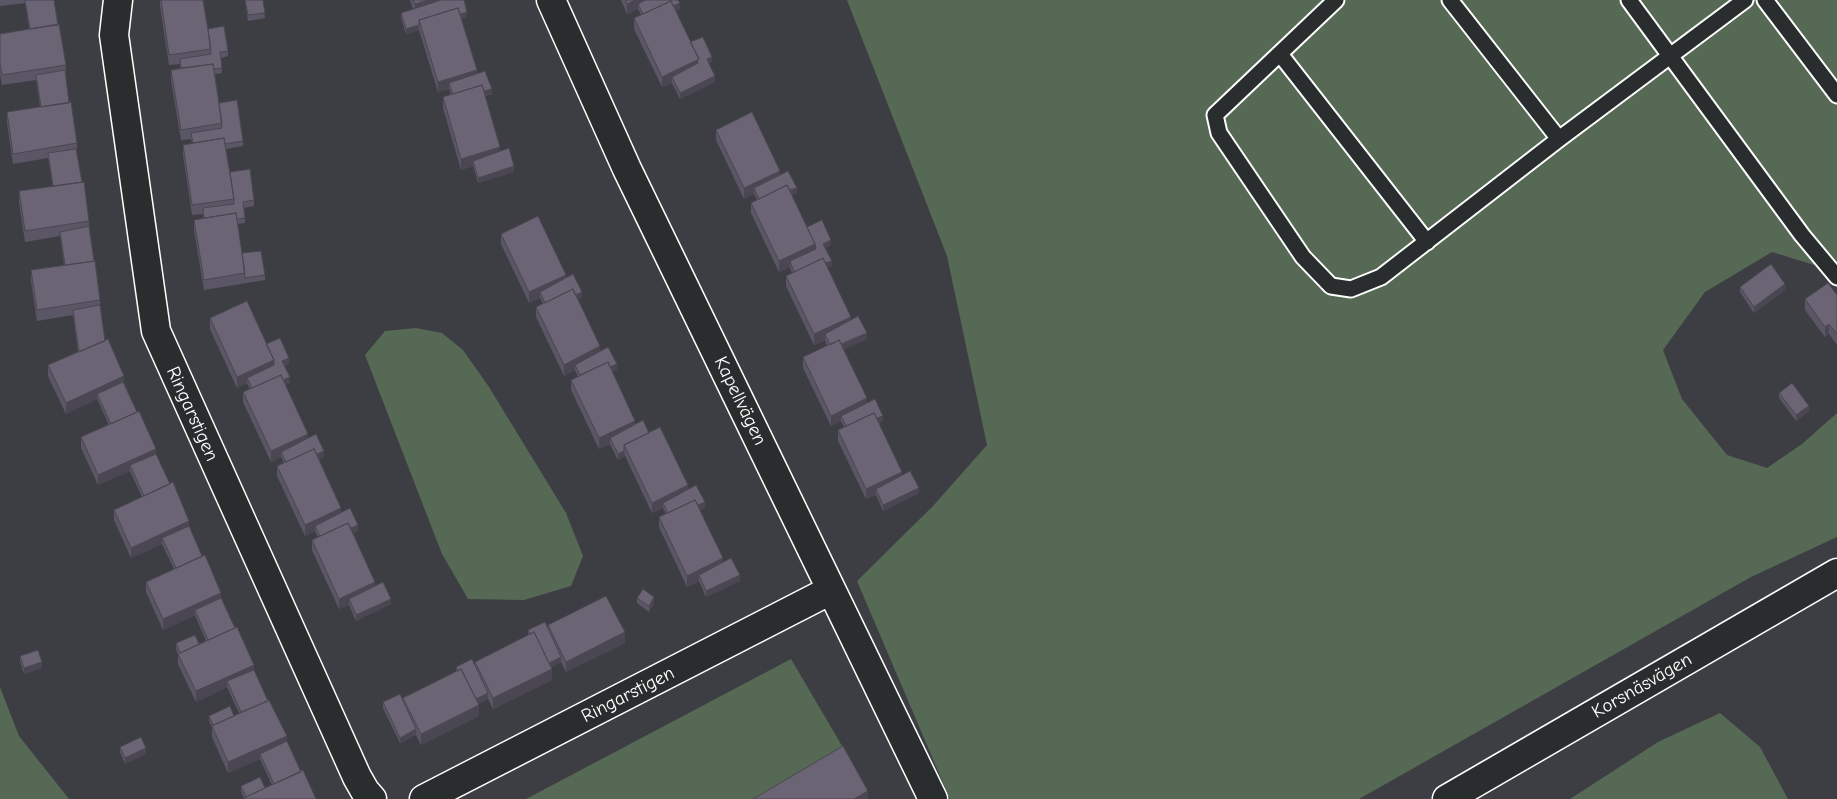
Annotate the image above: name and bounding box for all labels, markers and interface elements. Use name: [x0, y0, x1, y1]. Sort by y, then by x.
street label: Kapellvägen: [709, 353, 771, 449]
street label: Ringarstigen: [161, 363, 223, 465]
street label: Korsnäsvägen: [1588, 648, 1696, 724]
street label: Ringarstigen: [578, 662, 678, 728]

